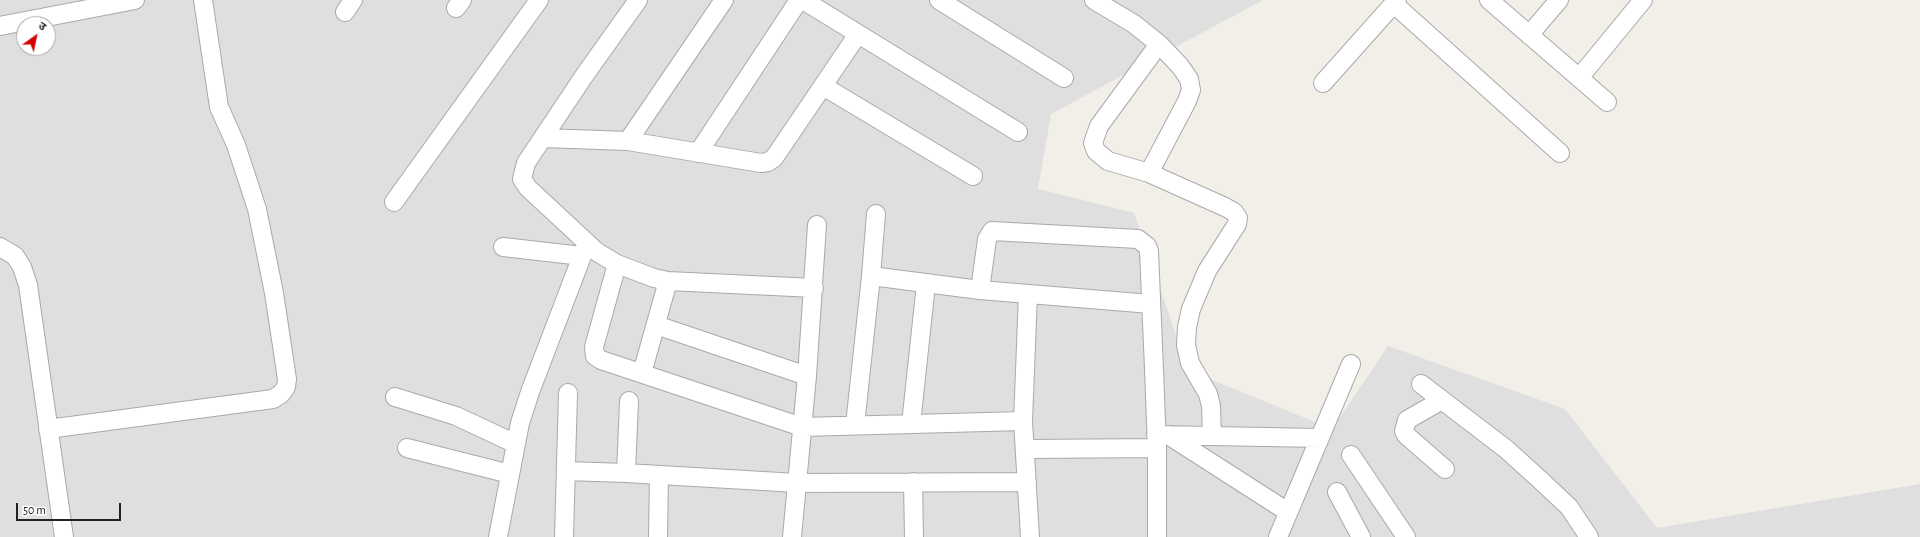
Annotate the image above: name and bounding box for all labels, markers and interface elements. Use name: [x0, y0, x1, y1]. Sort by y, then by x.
north arrow: [16, 16, 56, 56]
text: उ: [37, 20, 48, 33]
scale bar: [18, 495, 123, 521]
text: 50 m: [23, 504, 46, 516]

